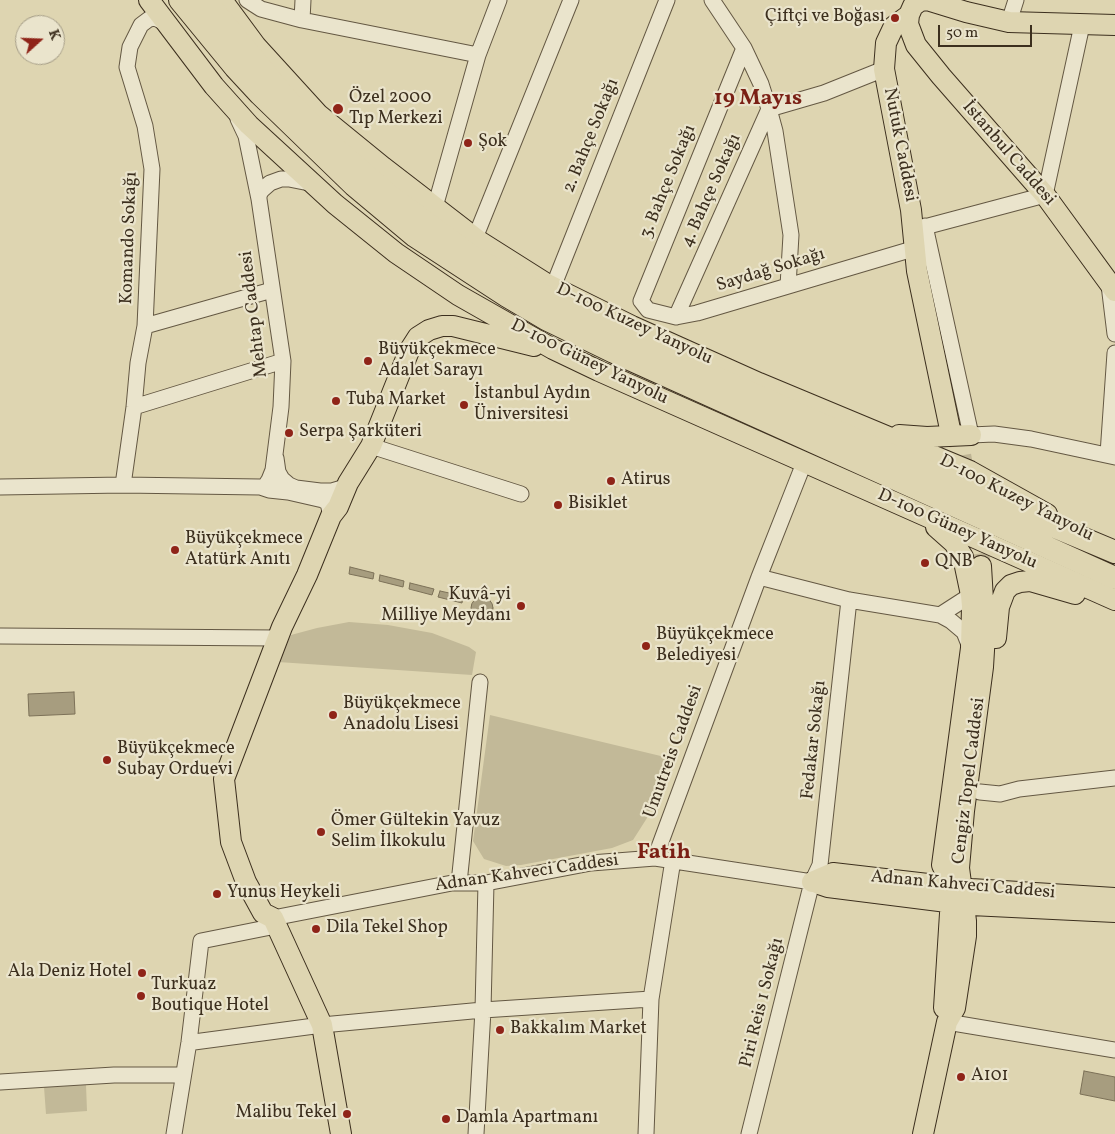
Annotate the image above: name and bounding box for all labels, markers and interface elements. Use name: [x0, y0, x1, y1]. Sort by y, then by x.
place label: Çiftçi ve Boğası: [765, 7, 885, 29]
marker: Çiftçi ve Boğası: [889, 12, 901, 24]
north arrow: [15, 15, 65, 65]
scale bar: [940, 15, 1034, 47]
text: 50 m: [946, 23, 978, 44]
text: K: [43, 27, 64, 43]
street label: 2. Bahçe Sokağı: [559, 76, 625, 196]
street label: Nutuk Caddesi: [877, 86, 921, 204]
district label: 19 Mayıs: [714, 87, 802, 113]
place label: Özel 2000 Tıp Merkezi: [349, 88, 443, 130]
street label: İstanbul Caddesi: [957, 97, 1059, 211]
marker: Özel 2000 Tıp Merkezi: [331, 102, 345, 116]
street label: 3. Bahçe Sokağı: [636, 122, 702, 242]
street label: 4. Bahçe Sokağı: [677, 131, 747, 251]
place label: Şok: [478, 132, 507, 154]
marker: Şok: [462, 137, 474, 149]
street label: Komando Sokağı: [117, 171, 143, 305]
street label: Saydağ Sokağı: [714, 244, 828, 298]
street label: Mehtap Caddesi: [237, 249, 273, 379]
street label: D-100 Kuzey Yanyolu: [552, 279, 716, 371]
street label: D-100 Güney Yanyolu: [507, 315, 671, 411]
place label: Büyükçekmece Adalet Sarayı: [378, 340, 496, 382]
marker: Büyükçekmece Adalet Sarayı: [362, 355, 374, 367]
place label: İstanbul Aydın Üniversitesi: [474, 384, 591, 426]
place label: Tuba Market: [346, 390, 446, 412]
marker: Tuba Market: [330, 395, 342, 407]
marker: İstanbul Aydın Üniversitesi: [458, 399, 470, 411]
place label: Serpa Şarküteri: [299, 422, 422, 444]
marker: Serpa Şarküteri: [283, 427, 295, 439]
street label: D-100 Kuzey Yanyolu: [935, 451, 1097, 547]
place label: Atirus: [621, 470, 671, 492]
marker: Atirus: [605, 475, 617, 487]
street label: D-100 Güney Yanyolu: [874, 485, 1040, 575]
place label: Bisiklet: [568, 494, 628, 516]
marker: Bisiklet: [552, 499, 564, 511]
place label: Büyükçekmece Atatürk Anıtı: [185, 529, 303, 572]
marker: Büyükçekmece Atatürk Anıtı: [169, 544, 181, 556]
place label: QNB: [935, 552, 973, 574]
marker: QNB: [919, 557, 931, 569]
place label: Kuvâ-yi Milliye Meydanı: [381, 585, 511, 628]
marker: Kuvâ-yi Milliye Meydanı: [515, 600, 527, 612]
place label: Büyükçekmece Belediyesi: [656, 625, 774, 668]
marker: Büyükçekmece Belediyesi: [640, 640, 652, 652]
street label: Fedakar Sokağı: [798, 679, 832, 801]
street label: Umutreis Caddesi: [640, 683, 708, 821]
place label: Büyükçekmece Anadolu Lisesi: [343, 694, 461, 736]
street label: Cengiz Topel Caddesi: [949, 697, 991, 865]
marker: Büyükçekmece Anadolu Lisesi: [327, 709, 339, 721]
place label: Büyükçekmece Subay Orduevi: [117, 739, 235, 782]
marker: Büyükçekmece Subay Orduevi: [101, 754, 113, 766]
place label: Ömer Gültekin Yavuz Selim İlkokulu: [331, 811, 500, 854]
marker: Ömer Gültekin Yavuz Selim İlkokulu: [315, 826, 327, 838]
district label: Fatih: [637, 841, 691, 867]
street label: Adnan Kahveci Caddesi: [434, 850, 620, 898]
street label: Adnan Kahveci Caddesi: [870, 867, 1056, 905]
place label: Yunus Heykeli: [227, 883, 340, 905]
marker: Yunus Heykeli: [211, 888, 223, 900]
place label: Dila Tekel Shop: [326, 918, 448, 940]
marker: Dila Tekel Shop: [310, 923, 322, 935]
street label: Piri Reis 1 Sokağı: [736, 936, 790, 1070]
place label: Ala Deniz Hotel: [8, 962, 132, 984]
marker: Ala Deniz Hotel: [136, 967, 148, 979]
place label: Turkuaz Boutique Hotel: [151, 975, 269, 1018]
marker: Turkuaz Boutique Hotel: [135, 990, 147, 1002]
place label: Bakkalım Market: [510, 1019, 647, 1041]
marker: Bakkalım Market: [494, 1024, 506, 1036]
place label: A101: [971, 1066, 1008, 1088]
marker: A101: [955, 1071, 967, 1083]
place label: Malibu Tekel: [236, 1103, 337, 1125]
marker: Malibu Tekel: [341, 1108, 353, 1120]
place label: Damla Apartmanı: [456, 1108, 598, 1130]
marker: Damla Apartmanı: [440, 1113, 452, 1125]

